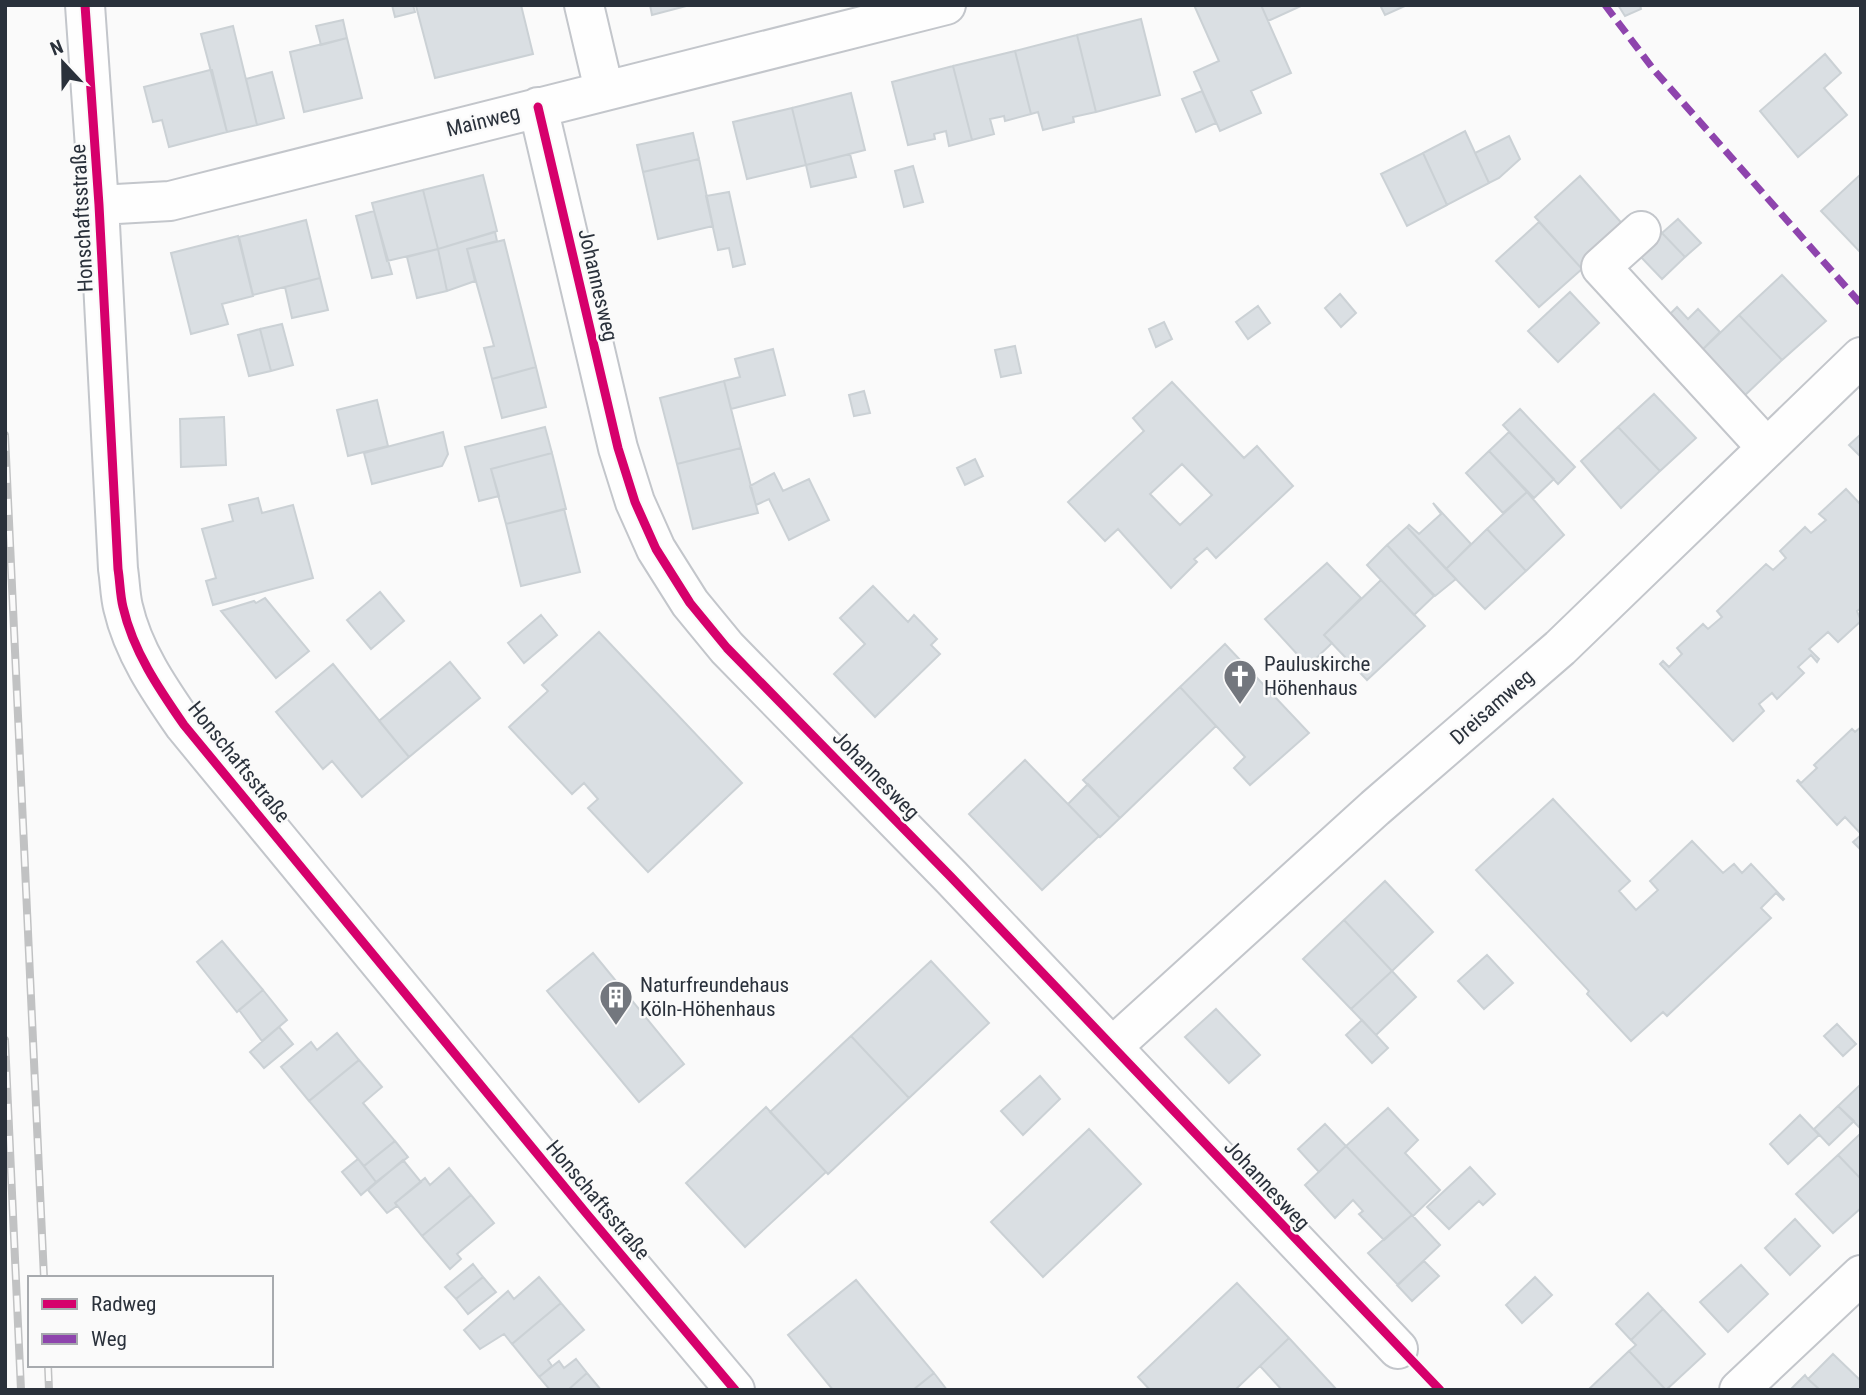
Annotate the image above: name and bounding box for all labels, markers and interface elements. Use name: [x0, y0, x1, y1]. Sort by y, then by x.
north arrow: [28, 28, 98, 98]
text: N: [47, 35, 67, 61]
street label: Mainweg: [444, 100, 522, 142]
street label: Honschaftsstraße: [66, 143, 98, 293]
street label: Johannesweg: [573, 227, 623, 343]
place label: Pauluskirche Höhenhaus: [1264, 652, 1371, 700]
church icon: Pauluskirche Höhenhaus: [1221, 657, 1259, 706]
street label: Dreisamweg: [1446, 664, 1538, 750]
street label: Honschaftsstraße: [183, 697, 295, 827]
street label: Johannesweg: [828, 725, 924, 825]
place label: Naturfreundehaus Köln-Höhenhaus: [640, 973, 789, 1021]
building icon: Naturfreundehaus Köln-Höhenhaus: [597, 978, 635, 1027]
street label: Honschaftsstraße: [541, 1135, 655, 1265]
street label: Johannesweg: [1219, 1135, 1315, 1235]
legend: [28, 1276, 273, 1367]
text: Radweg: [91, 1292, 156, 1316]
text: Weg: [91, 1327, 127, 1351]

